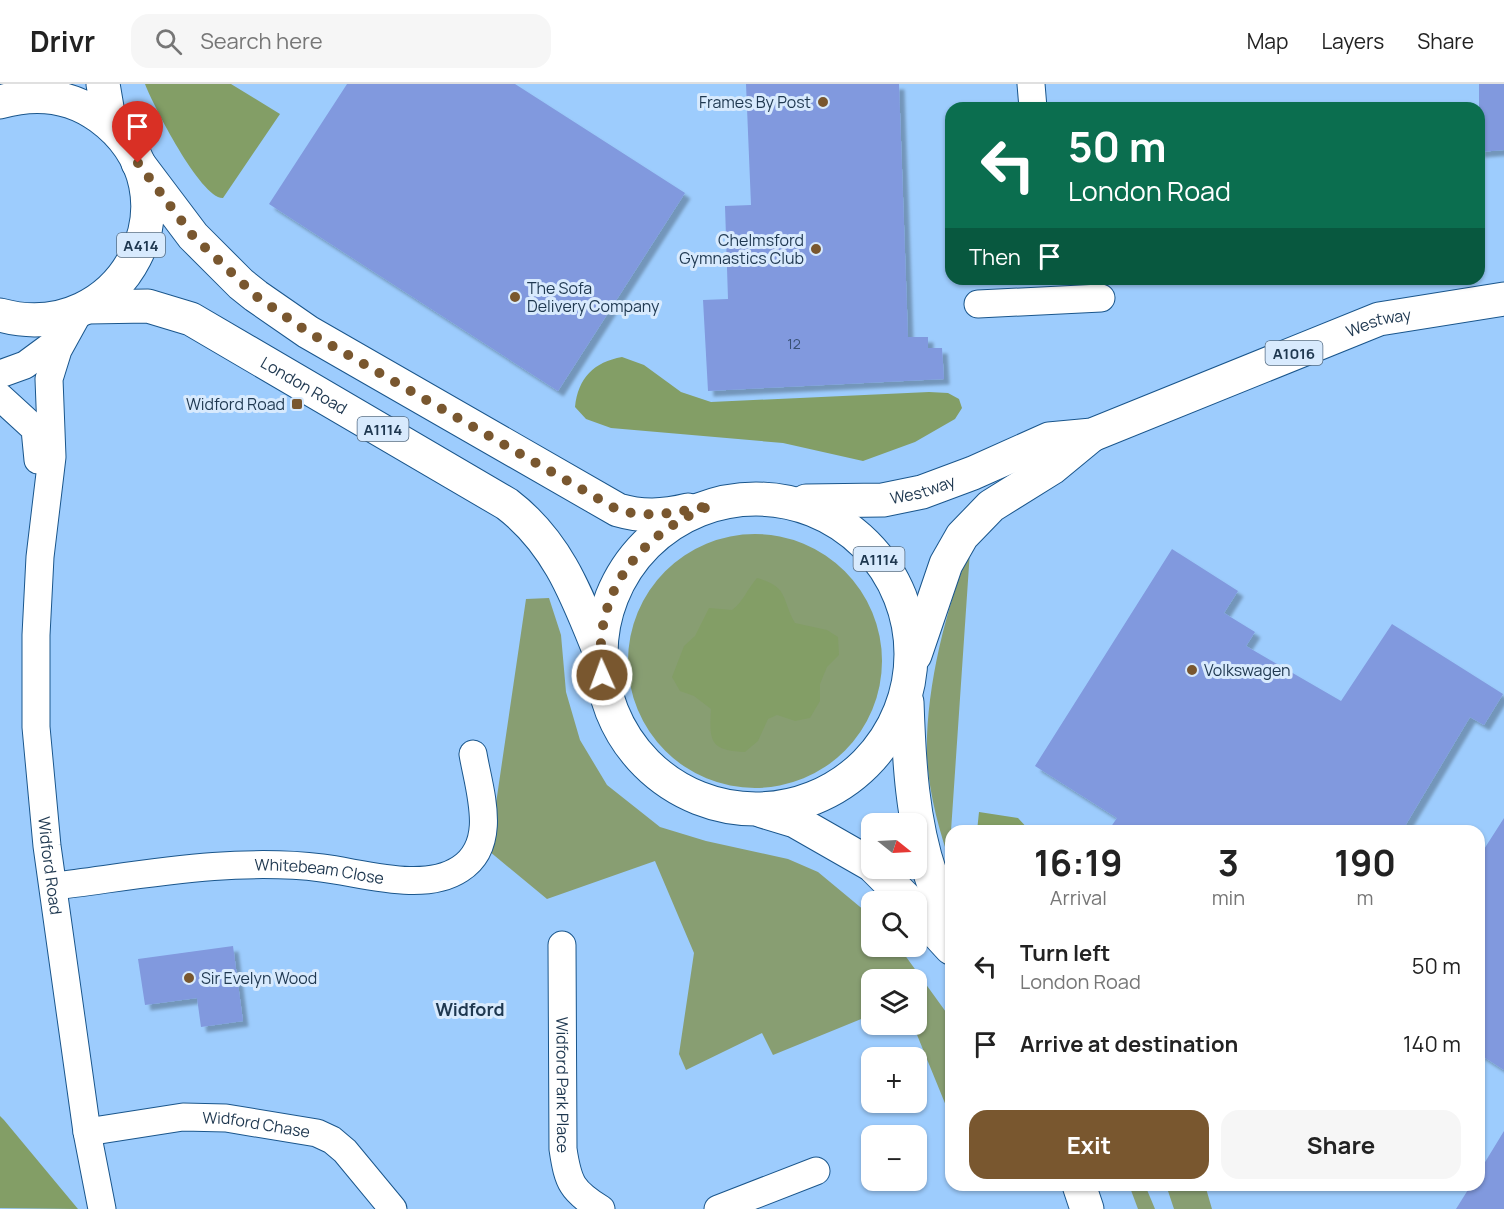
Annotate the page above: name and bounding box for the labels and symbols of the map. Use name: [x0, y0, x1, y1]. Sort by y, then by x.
place label: Frames By Post: [699, 91, 811, 113]
marker: Frames By Post: [816, 95, 830, 109]
pin: [112, 101, 163, 163]
place label: Chelmsford Gymnastics Club: [679, 229, 804, 269]
road number: A414: [117, 233, 165, 257]
marker: Chelmsford Gymnastics Club: [809, 242, 823, 256]
place label: The Sofa Delivery Company: [527, 277, 660, 317]
marker: The Sofa Delivery Company: [508, 290, 522, 304]
street label: Westway: [1343, 303, 1413, 342]
house number: 12: [787, 334, 801, 353]
road number: A1016: [1266, 341, 1322, 365]
street label: London Road: [257, 351, 351, 419]
place label: Widford Road: [186, 393, 285, 415]
marker: Widford Road: [290, 397, 304, 411]
road number: A1114: [358, 417, 409, 441]
street label: Westway: [888, 469, 959, 509]
road number: A1114: [854, 547, 904, 571]
position arrow: [570, 643, 634, 707]
place label: Volkswagen: [1204, 659, 1291, 681]
marker: Volkswagen: [1185, 663, 1199, 677]
north arrow: [861, 813, 927, 879]
street label: Widford Road: [33, 815, 67, 916]
street label: Whitebeam Close: [255, 854, 386, 889]
place label: Sir Evelyn Wood: [201, 967, 317, 989]
marker: Sir Evelyn Wood: [182, 971, 196, 985]
district label: Widford: [435, 997, 505, 1021]
street label: Widford Park Place: [551, 1017, 574, 1153]
street label: Widford Chase: [202, 1106, 312, 1143]

